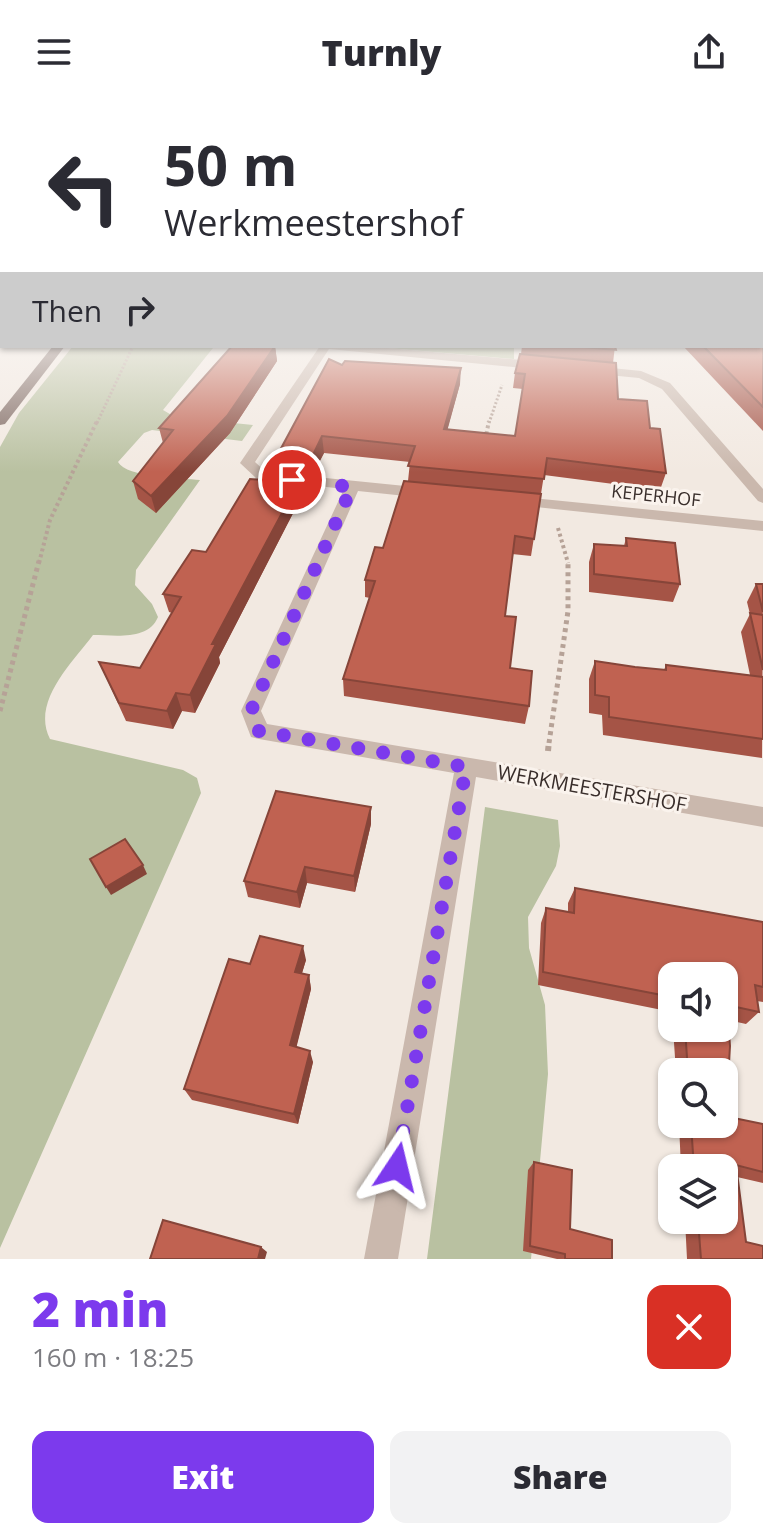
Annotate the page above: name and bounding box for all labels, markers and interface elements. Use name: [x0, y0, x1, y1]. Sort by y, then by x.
text: Turnly: [322, 28, 442, 77]
icon: menu: [32, 30, 76, 74]
icon: share: [687, 30, 731, 74]
text: 50 m: [164, 126, 298, 202]
icon: left: [32, 136, 136, 240]
text: Werkmeestershof: [164, 198, 463, 247]
icon: right: [118, 288, 162, 332]
text: Then: [32, 290, 102, 331]
pin: [258, 446, 326, 514]
icon: arrive: [270, 458, 314, 502]
street label: KEPERHOF: [610, 478, 702, 512]
street label: WERKMEESTERSHOF: [495, 758, 689, 818]
map controls: [658, 962, 738, 1234]
button: sound: [658, 962, 738, 1042]
button: search: [658, 1058, 738, 1138]
position arrow: [355, 1125, 439, 1209]
button: layers: [658, 1154, 738, 1234]
text: 2 min: [32, 1276, 168, 1341]
button: close: [647, 1285, 731, 1369]
text: 160 m · 18:25: [32, 1339, 194, 1375]
button: Exit: [32, 1431, 374, 1523]
button: Share: [390, 1431, 731, 1523]

